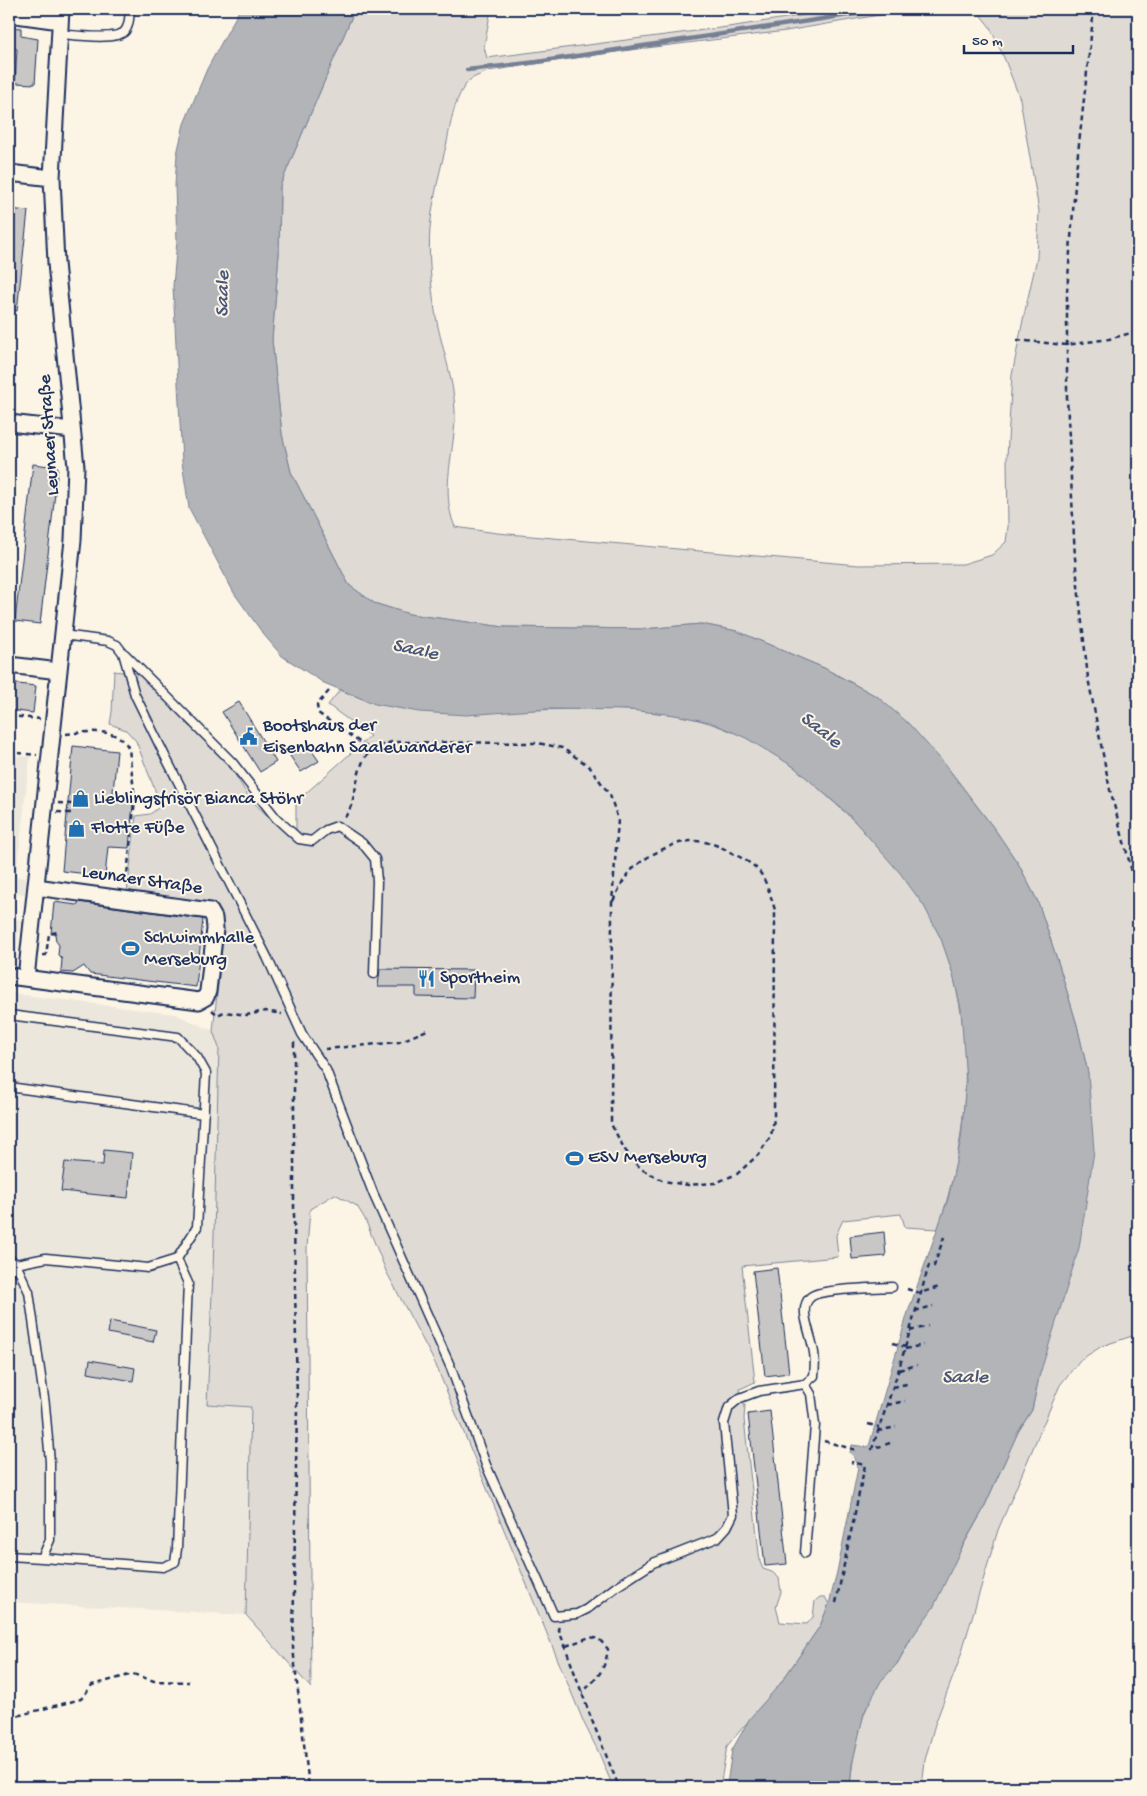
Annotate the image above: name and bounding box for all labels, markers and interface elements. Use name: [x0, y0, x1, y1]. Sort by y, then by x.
scale bar: [964, 22, 1073, 54]
text: 50 m: [972, 33, 1003, 51]
water label: Saale: [212, 270, 236, 317]
street label: Leunaer Straße: [34, 373, 66, 496]
water label: Saale: [390, 635, 441, 667]
water label: Saale: [795, 708, 846, 755]
place label: Bootshaus der Eisenbahn Saalewanderer: [262, 715, 474, 760]
public building icon: Bootshaus der Eisenbahn Saalewanderer: [239, 727, 259, 747]
place label: Lieblingsfrisör Bianca Stöhr: [94, 788, 305, 811]
shop icon: Lieblingsfrisör Bianca Stöhr: [70, 789, 90, 809]
place label: Flotte Füße: [90, 817, 185, 840]
shop icon: Flotte Füße: [67, 818, 87, 838]
street label: Leunaer Straße: [80, 861, 204, 901]
place label: Schwimmhalle Merseburg: [144, 927, 254, 972]
sports icon: Schwimmhalle Merseburg: [120, 939, 140, 959]
place label: Sportheim: [440, 967, 521, 990]
restaurant icon: Sportheim: [416, 968, 436, 988]
place label: ESV Merseburg: [588, 1147, 707, 1170]
sports icon: ESV Merseburg: [564, 1148, 584, 1168]
water label: Saale: [942, 1367, 989, 1390]

